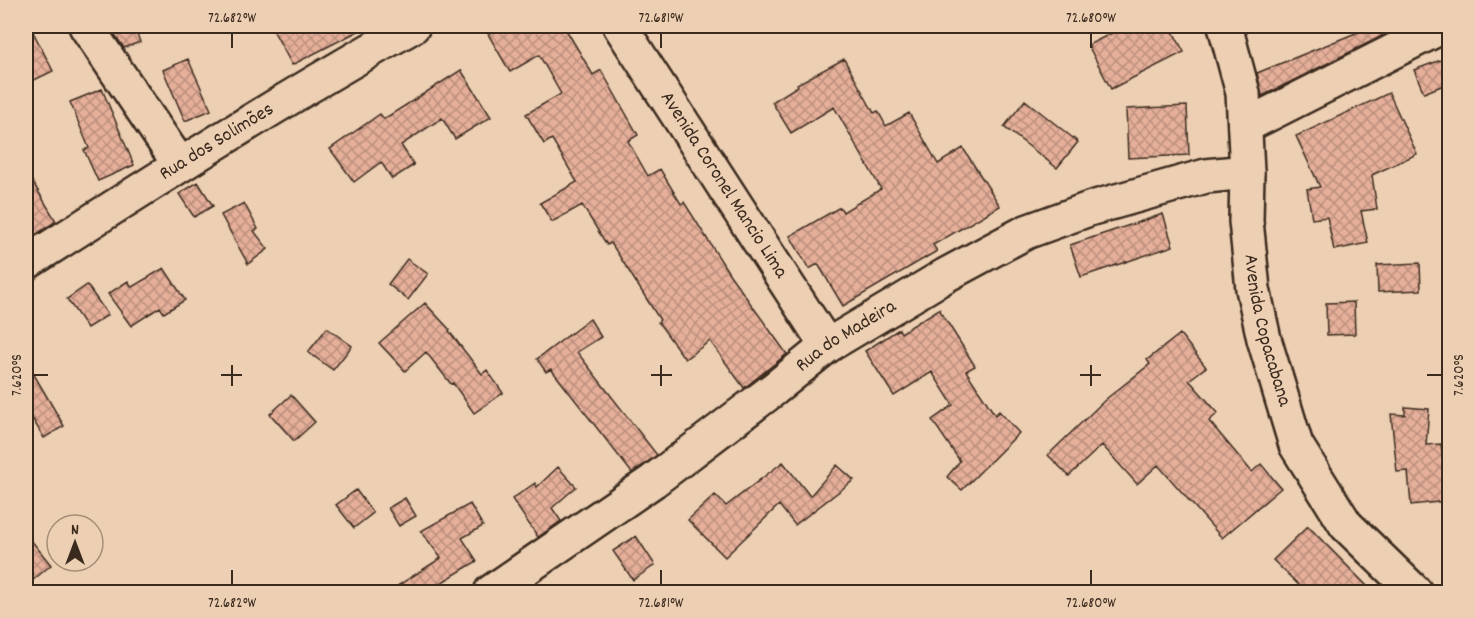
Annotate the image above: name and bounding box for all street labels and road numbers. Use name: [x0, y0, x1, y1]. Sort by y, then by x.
street label: Avenida Coronel Mancio Lima: [652, 87, 794, 285]
street label: Rua dos Solimões: [154, 96, 280, 189]
street label: Avenida Copacabana: [1236, 253, 1298, 411]
street label: Rua do Madeira: [790, 293, 902, 380]

